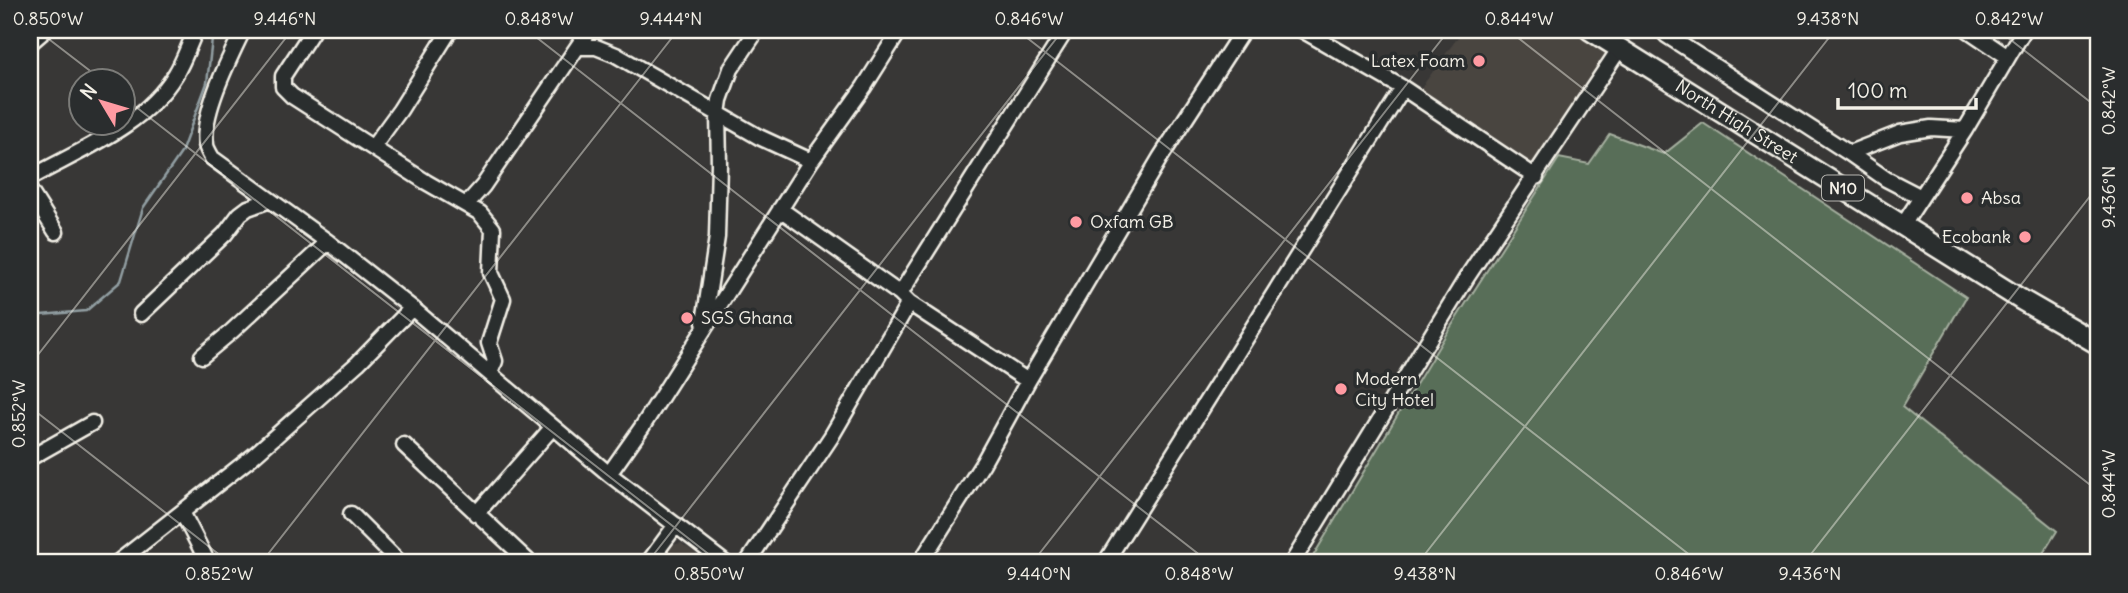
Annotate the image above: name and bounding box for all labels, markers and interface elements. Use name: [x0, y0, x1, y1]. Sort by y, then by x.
text: 0.850°W: [13, 7, 83, 30]
text: 9.446°N: [254, 7, 317, 30]
text: 0.848°W: [504, 7, 574, 30]
text: 9.444°N: [639, 7, 703, 30]
text: 0.846°W: [994, 7, 1064, 30]
text: 0.844°W: [1484, 7, 1554, 30]
text: 9.438°N: [1797, 7, 1859, 30]
text: 0.842°W: [1975, 7, 2043, 30]
place label: Latex Foam: [1371, 49, 1465, 72]
marker: Latex Foam: [1471, 53, 1487, 69]
north arrow: [66, 66, 136, 136]
scale bar: [1838, 66, 1976, 110]
text: 0.842°W: [2097, 67, 2120, 135]
street label: North High Street: [1671, 74, 1803, 168]
text: 100 m: [1848, 77, 1907, 104]
text: N: [75, 79, 102, 104]
text: 9.436°N: [2097, 166, 2120, 228]
road number: N10: [1822, 176, 1864, 200]
place label: Absa: [1981, 186, 2021, 209]
marker: Absa: [1959, 190, 1975, 206]
place label: Oxfam GB: [1090, 210, 1174, 233]
marker: Oxfam GB: [1068, 214, 1084, 230]
place label: Ecobank: [1942, 225, 2011, 248]
marker: Ecobank: [2017, 229, 2033, 245]
place label: SGS Ghana: [701, 306, 793, 329]
marker: SGS Ghana: [679, 310, 695, 326]
place label: Modern City Hotel: [1355, 367, 1434, 411]
text: 0.852°W: [7, 380, 30, 448]
marker: Modern City Hotel: [1333, 381, 1349, 397]
text: 0.844°W: [2097, 449, 2120, 519]
text: 0.852°W: [185, 562, 253, 585]
text: 0.850°W: [674, 562, 744, 585]
text: 9.440°N: [1007, 562, 1071, 585]
text: 0.848°W: [1164, 562, 1234, 585]
text: 9.438°N: [1394, 562, 1456, 585]
text: 0.846°W: [1654, 562, 1724, 585]
text: 9.436°N: [1779, 562, 1841, 585]

